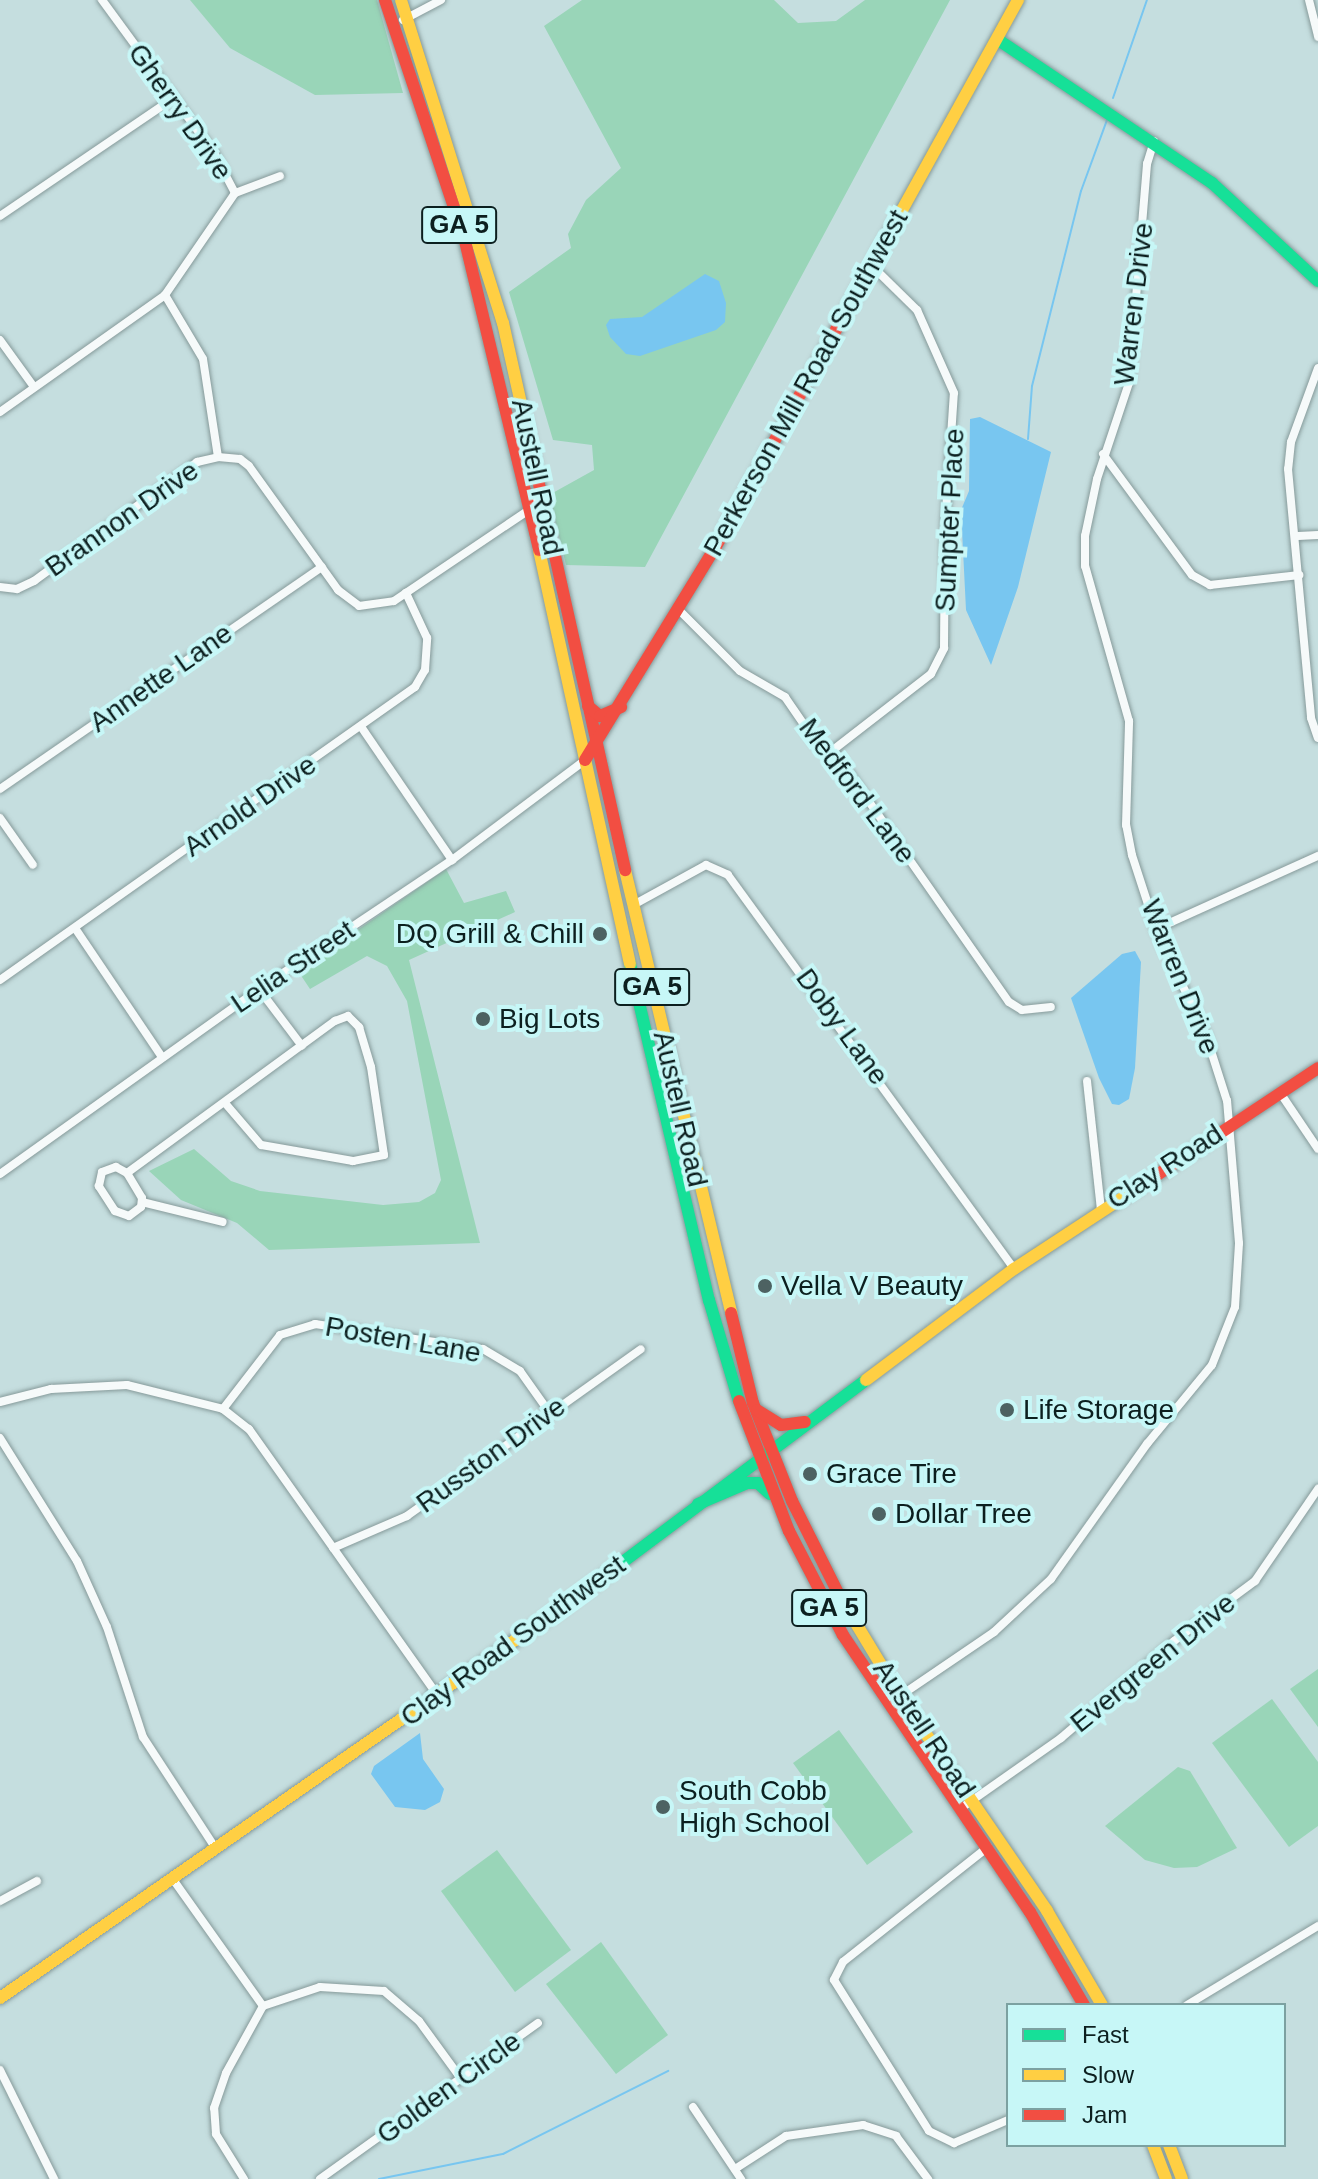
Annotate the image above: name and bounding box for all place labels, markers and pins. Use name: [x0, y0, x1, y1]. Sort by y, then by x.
place label: DQ Grill & Chill: [396, 917, 584, 951]
marker: DQ Grill & Chill: [591, 925, 609, 943]
place label: Big Lots: [499, 1002, 600, 1036]
marker: Big Lots: [474, 1010, 492, 1028]
place label: Vella V Beauty: [781, 1269, 963, 1303]
marker: Vella V Beauty: [756, 1277, 774, 1295]
place label: Life Storage: [1023, 1393, 1174, 1427]
marker: Life Storage: [998, 1401, 1016, 1419]
place label: Grace Tire: [826, 1457, 957, 1491]
marker: Grace Tire: [801, 1465, 819, 1483]
place label: Dollar Tree: [895, 1497, 1032, 1531]
marker: Dollar Tree: [870, 1505, 888, 1523]
place label: South Cobb High School: [679, 1774, 830, 1840]
marker: South Cobb High School: [654, 1798, 672, 1816]

